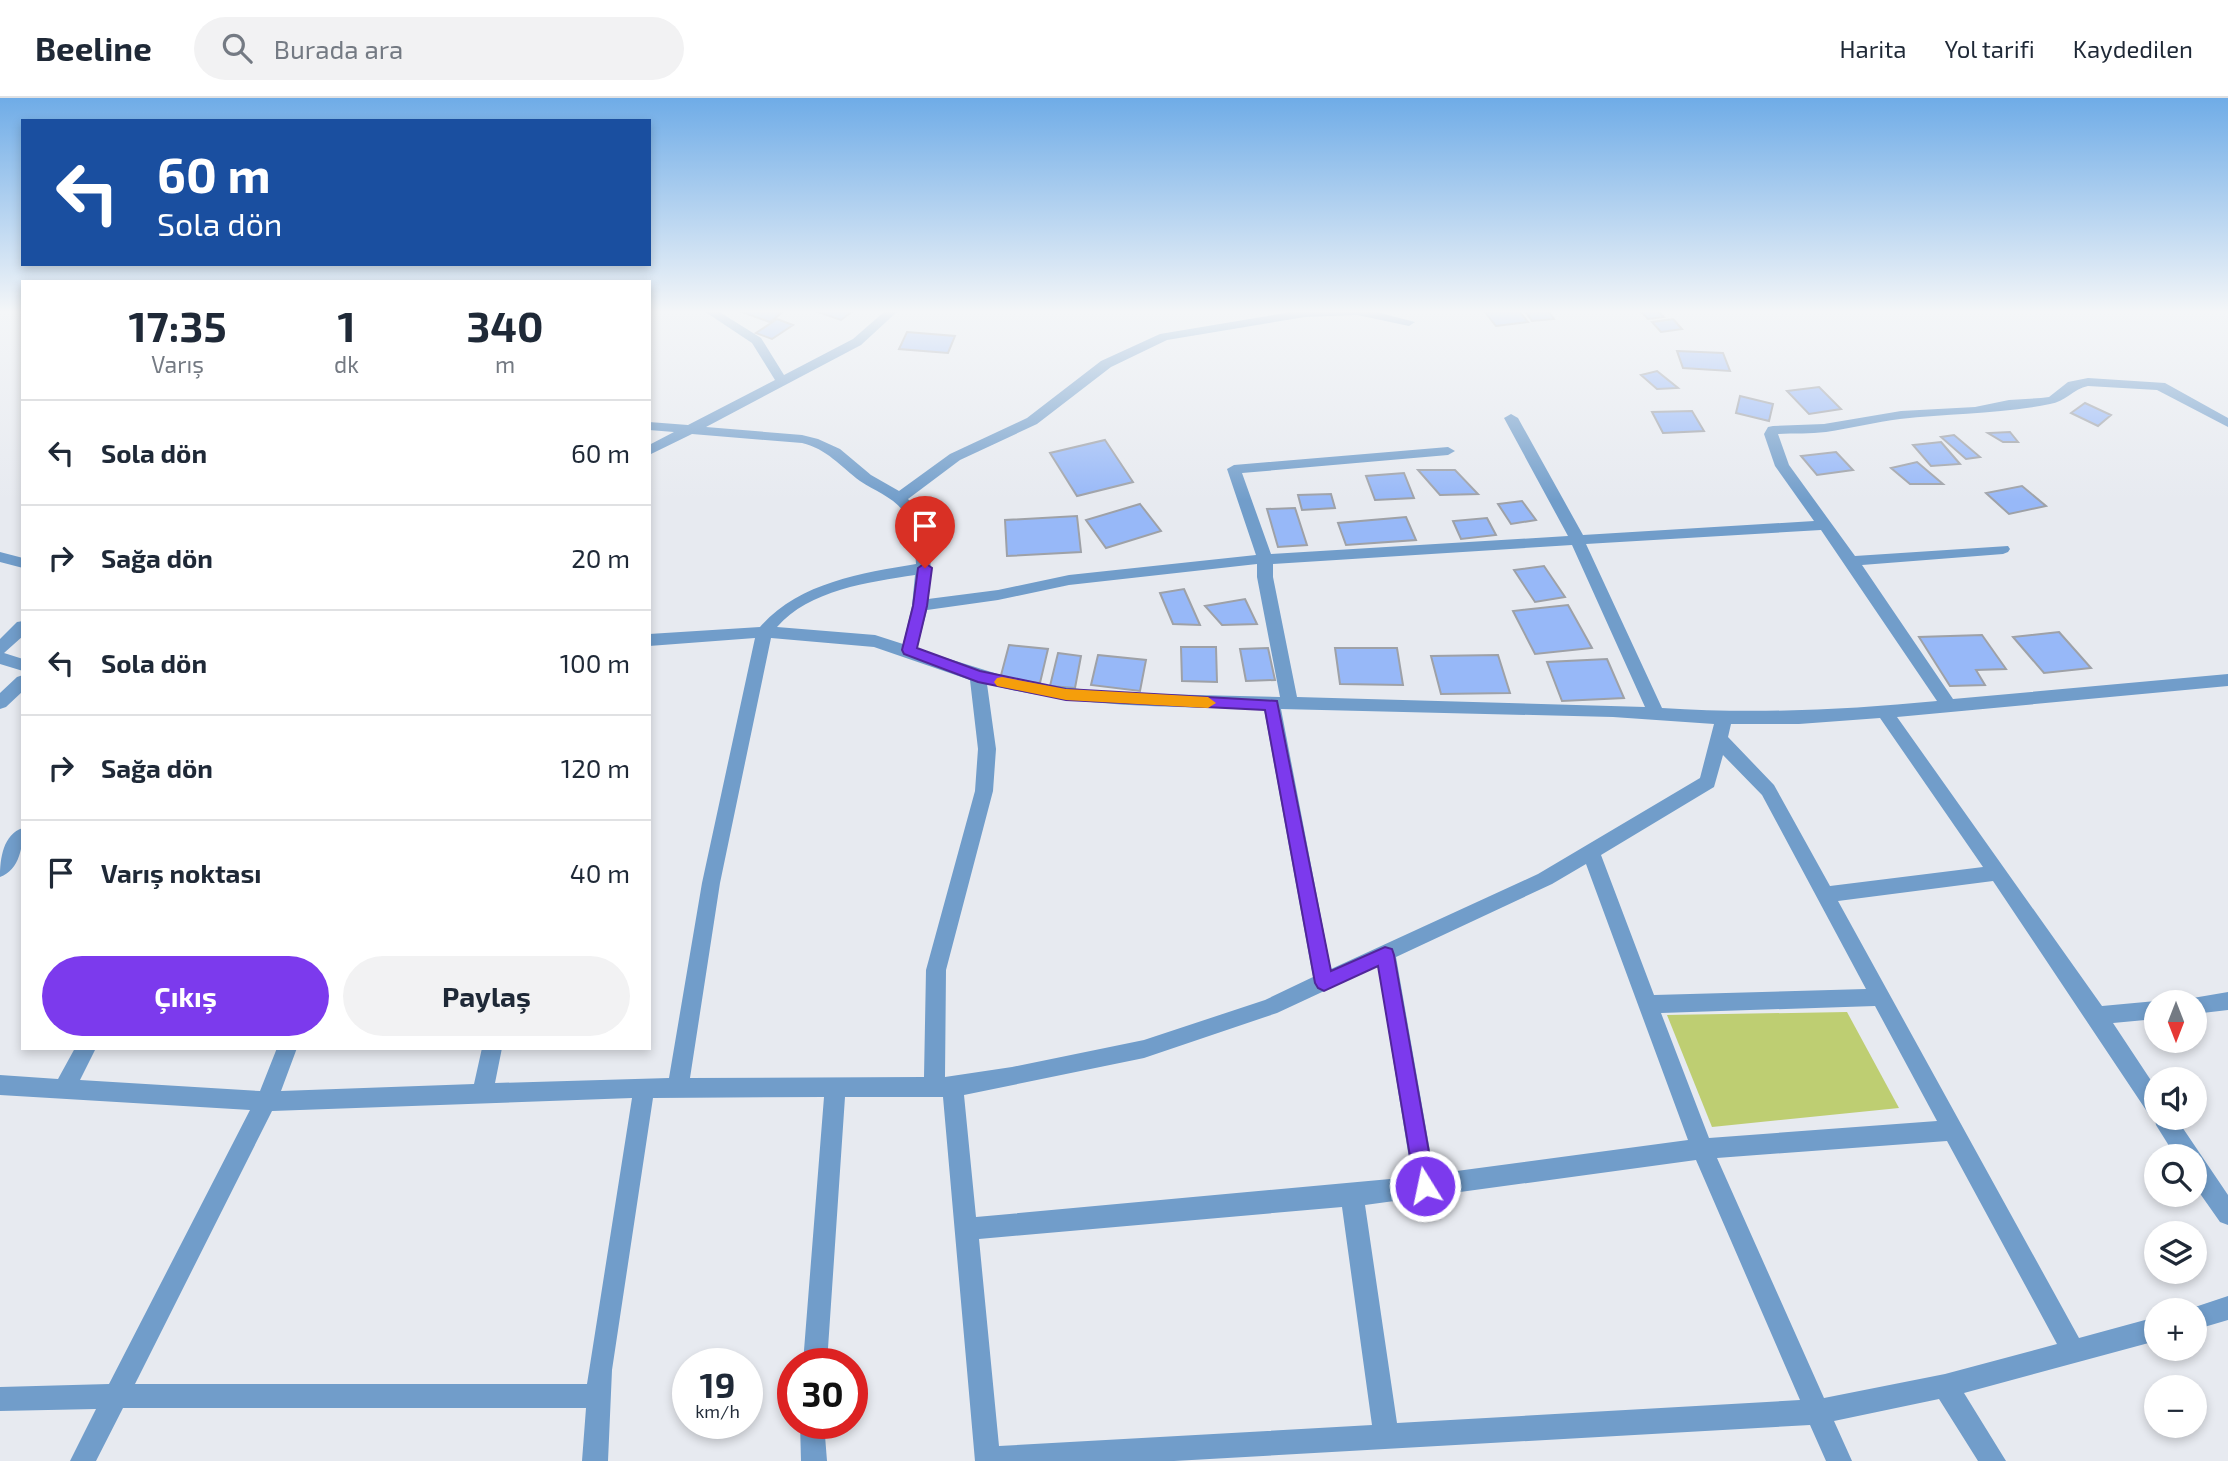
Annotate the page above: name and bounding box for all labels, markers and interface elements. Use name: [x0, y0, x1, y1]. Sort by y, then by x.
search box: [194, 17, 684, 80]
text: Beeline: [35, 28, 152, 68]
icon: search: [218, 29, 256, 67]
text: Burada ara: [274, 33, 403, 64]
text: Harita: [1839, 34, 1907, 63]
text: Yol tarifi: [1945, 34, 2035, 63]
text: Kaydedilen: [2073, 34, 2193, 63]
text: 60 m: [157, 144, 271, 203]
icon: left: [42, 147, 133, 238]
text: Sola dön: [157, 204, 282, 242]
text: 17:35: [128, 300, 227, 350]
text: 1: [337, 300, 356, 350]
text: 340: [466, 300, 544, 350]
text: Varış: [151, 350, 204, 378]
text: dk: [334, 350, 359, 378]
text: m: [495, 350, 515, 378]
icon: left: [42, 434, 80, 472]
text: Sola dön: [101, 437, 207, 468]
text: 60 m: [571, 437, 630, 468]
pin: [895, 496, 955, 568]
icon: arrive: [906, 507, 944, 545]
icon: right: [42, 539, 80, 577]
text: Sağa dön: [101, 542, 213, 573]
text: 20 m: [571, 542, 630, 573]
icon: left: [42, 644, 80, 682]
text: Sola dön: [101, 647, 207, 678]
text: 100 m: [560, 647, 630, 678]
icon: right: [42, 749, 80, 787]
text: Sağa dön: [101, 752, 213, 783]
text: 120 m: [561, 752, 630, 783]
icon: arrive: [42, 854, 80, 892]
text: Varış noktası: [101, 857, 261, 888]
text: 40 m: [570, 857, 630, 888]
button: Çıkış: [42, 956, 329, 1036]
button: Paylaş: [343, 956, 630, 1036]
north arrow: [2144, 990, 2207, 1054]
map controls: [2144, 990, 2207, 1438]
button: sound: [2144, 1067, 2207, 1130]
button: search: [2144, 1144, 2207, 1207]
position arrow: [1388, 1149, 1462, 1223]
button: layers: [2144, 1221, 2207, 1284]
button: +: [2144, 1298, 2207, 1361]
speed limit sign: 30: [777, 1348, 868, 1439]
text: 19: [700, 1363, 735, 1405]
button: −: [2144, 1375, 2207, 1438]
text: km/h: [695, 1400, 740, 1422]

